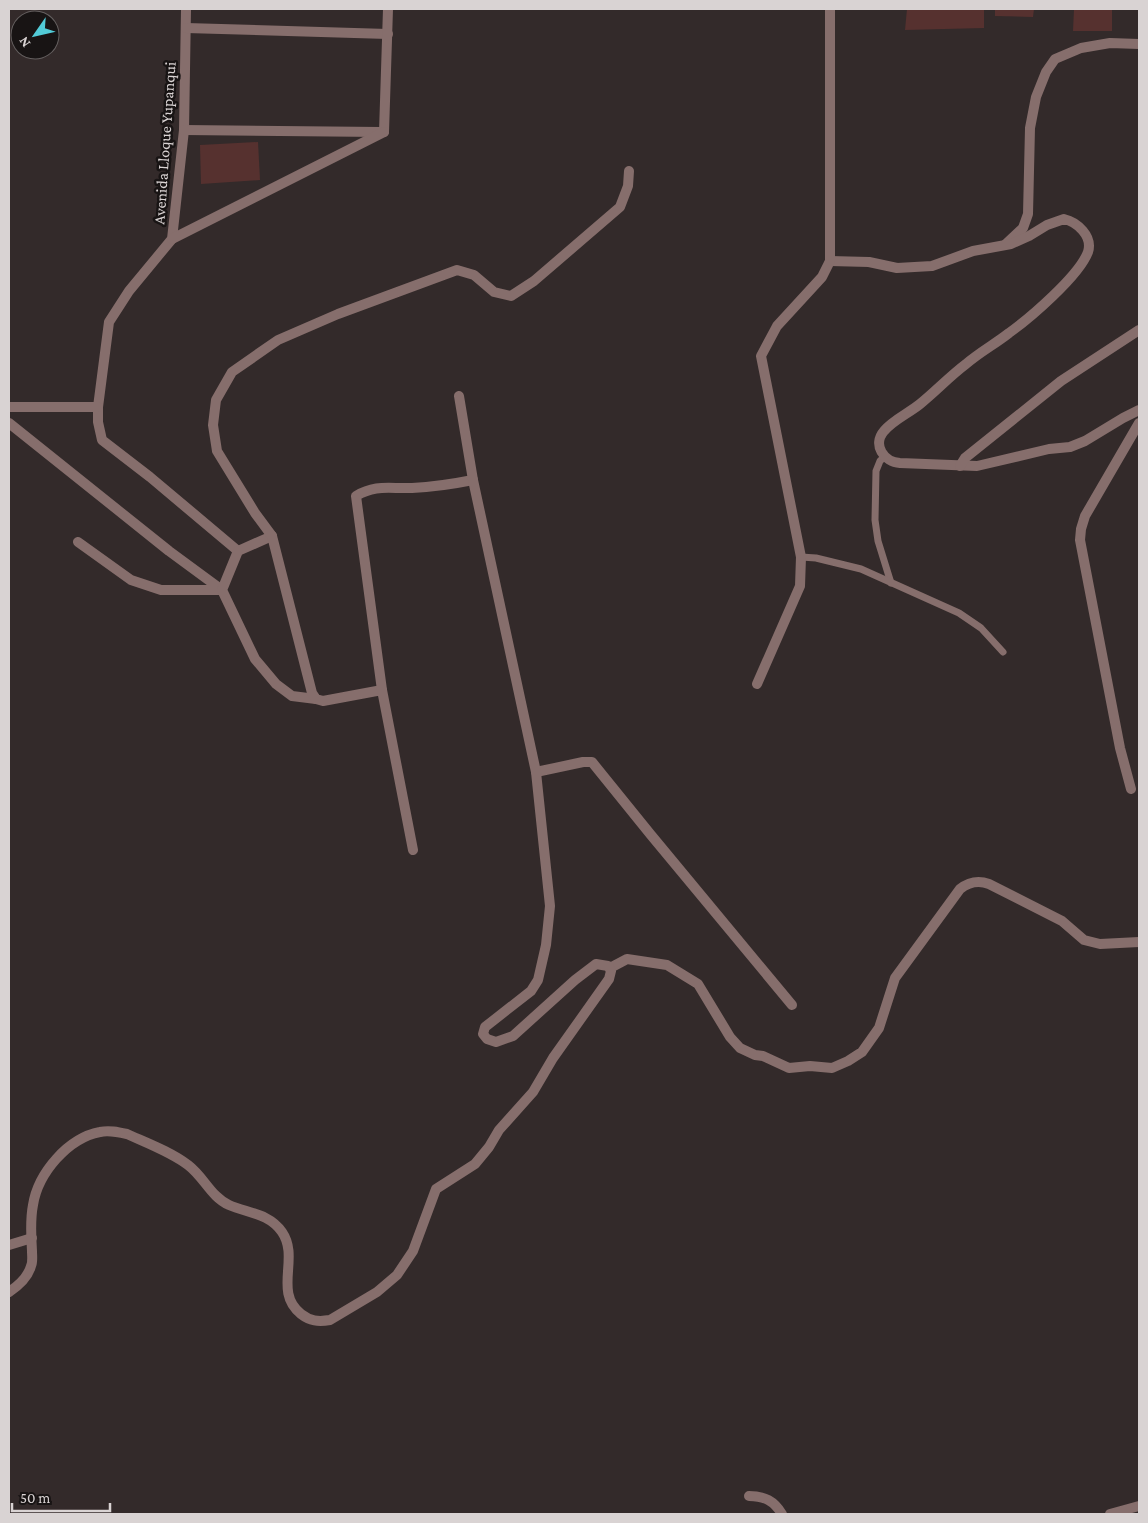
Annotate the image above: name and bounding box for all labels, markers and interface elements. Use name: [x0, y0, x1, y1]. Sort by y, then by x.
north arrow: [10, 10, 60, 60]
text: N: [15, 33, 34, 51]
street label: Avenida Lloque Yupanqui: [150, 61, 180, 225]
scale bar: [12, 1480, 110, 1512]
text: 50 m: [20, 1490, 50, 1506]

